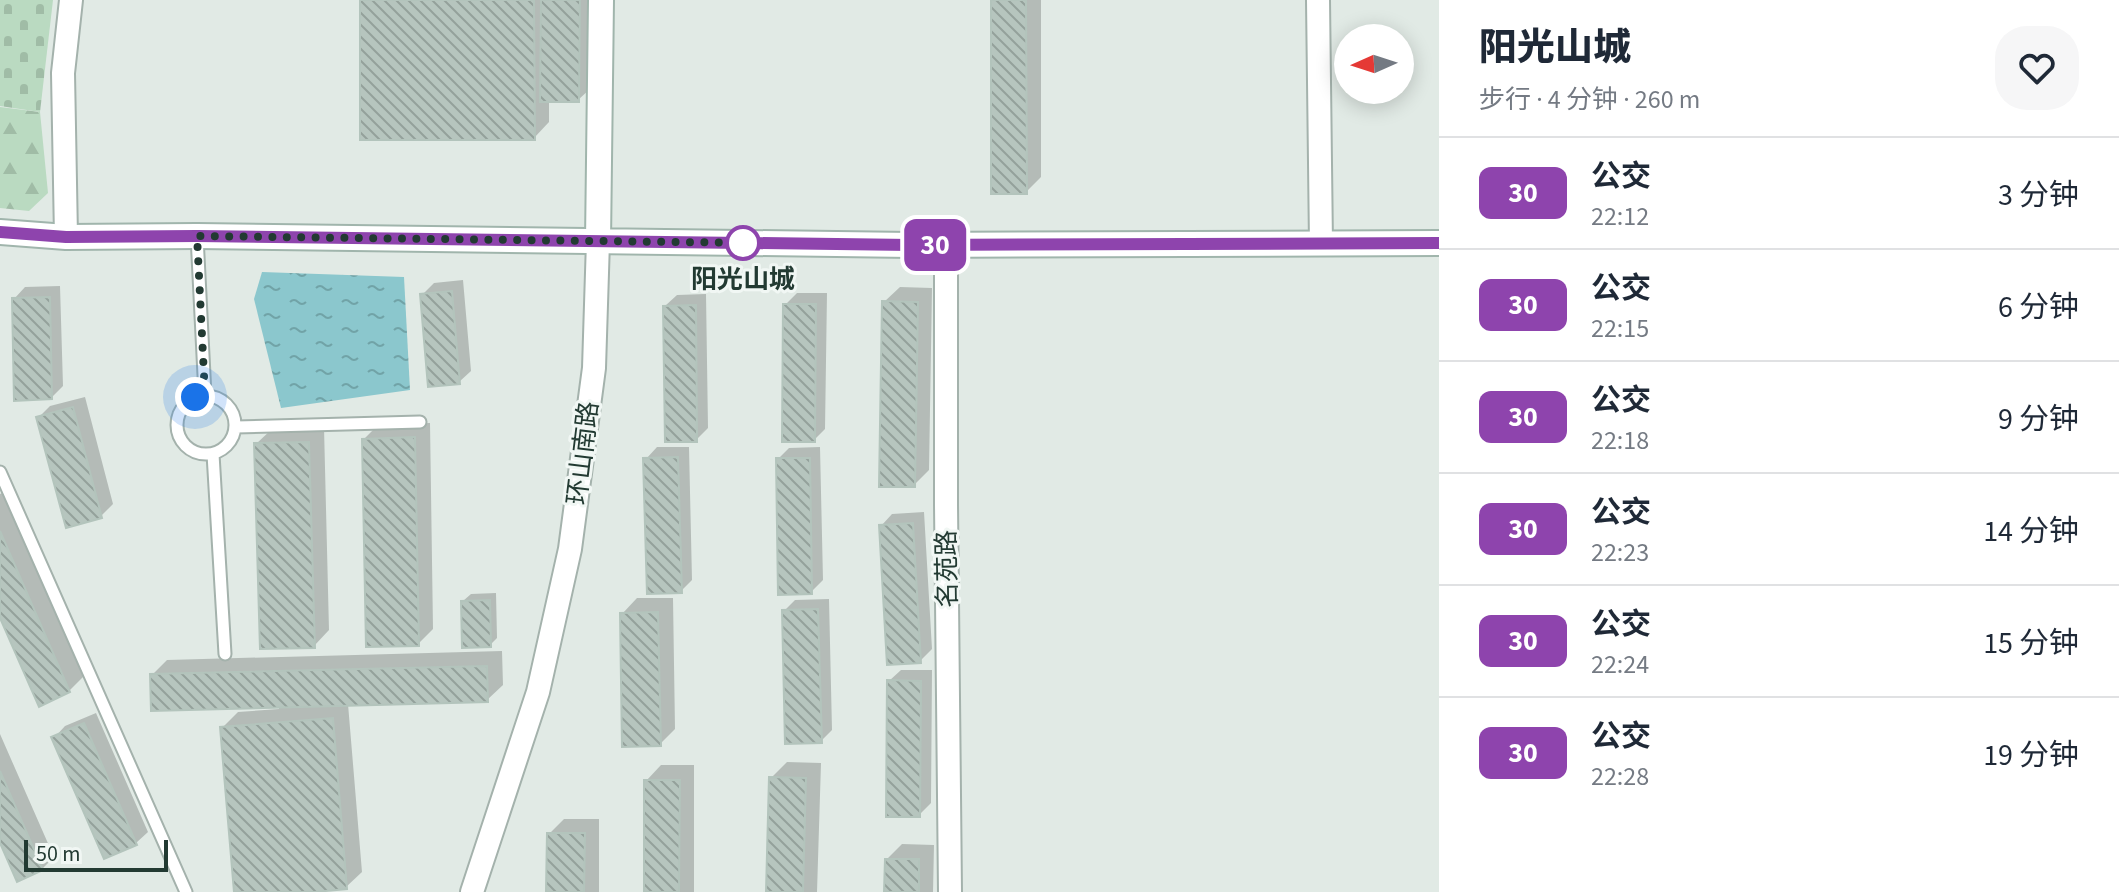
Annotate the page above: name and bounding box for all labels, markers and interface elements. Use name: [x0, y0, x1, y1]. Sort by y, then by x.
text: 阳光山城: [1479, 21, 1631, 75]
north arrow: [1334, 24, 1414, 104]
map controls: [1334, 24, 1414, 104]
button: heart: [1995, 26, 2079, 110]
text: 步行 · 4 分钟 · 260 m: [1479, 81, 1700, 118]
text: 公交: [1591, 155, 1651, 198]
text: 30: [1508, 173, 1538, 213]
text: 3 分钟: [1998, 174, 2079, 217]
text: 22:12: [1591, 198, 1649, 235]
line badge: 30: [899, 219, 971, 271]
text: 30: [920, 225, 950, 265]
marker: 阳光山城: [726, 226, 760, 260]
place label: 阳光山城: [691, 261, 795, 298]
text: 公交: [1591, 267, 1651, 310]
text: 30: [1508, 285, 1538, 325]
text: 6 分钟: [1998, 286, 2079, 329]
text: 22:15: [1591, 310, 1649, 347]
your location: [175, 377, 215, 417]
text: 公交: [1591, 379, 1651, 422]
text: 30: [1508, 397, 1538, 437]
text: 9 分钟: [1998, 398, 2079, 441]
street label: 环山南路: [558, 399, 608, 507]
text: 22:18: [1591, 422, 1649, 459]
text: 公交: [1591, 491, 1651, 534]
text: 30: [1508, 509, 1538, 549]
text: 14 分钟: [1983, 510, 2079, 553]
street label: 名苑路: [928, 530, 966, 608]
text: 22:23: [1591, 534, 1649, 571]
text: 公交: [1591, 603, 1651, 646]
text: 30: [1508, 621, 1538, 661]
text: 15 分钟: [1983, 622, 2079, 665]
text: 22:24: [1591, 646, 1649, 683]
text: 公交: [1591, 715, 1651, 758]
text: 30: [1508, 733, 1538, 773]
text: 19 分钟: [1983, 734, 2079, 777]
text: 22:28: [1591, 758, 1649, 795]
scale bar: [24, 836, 168, 872]
text: 50 m: [36, 838, 81, 870]

